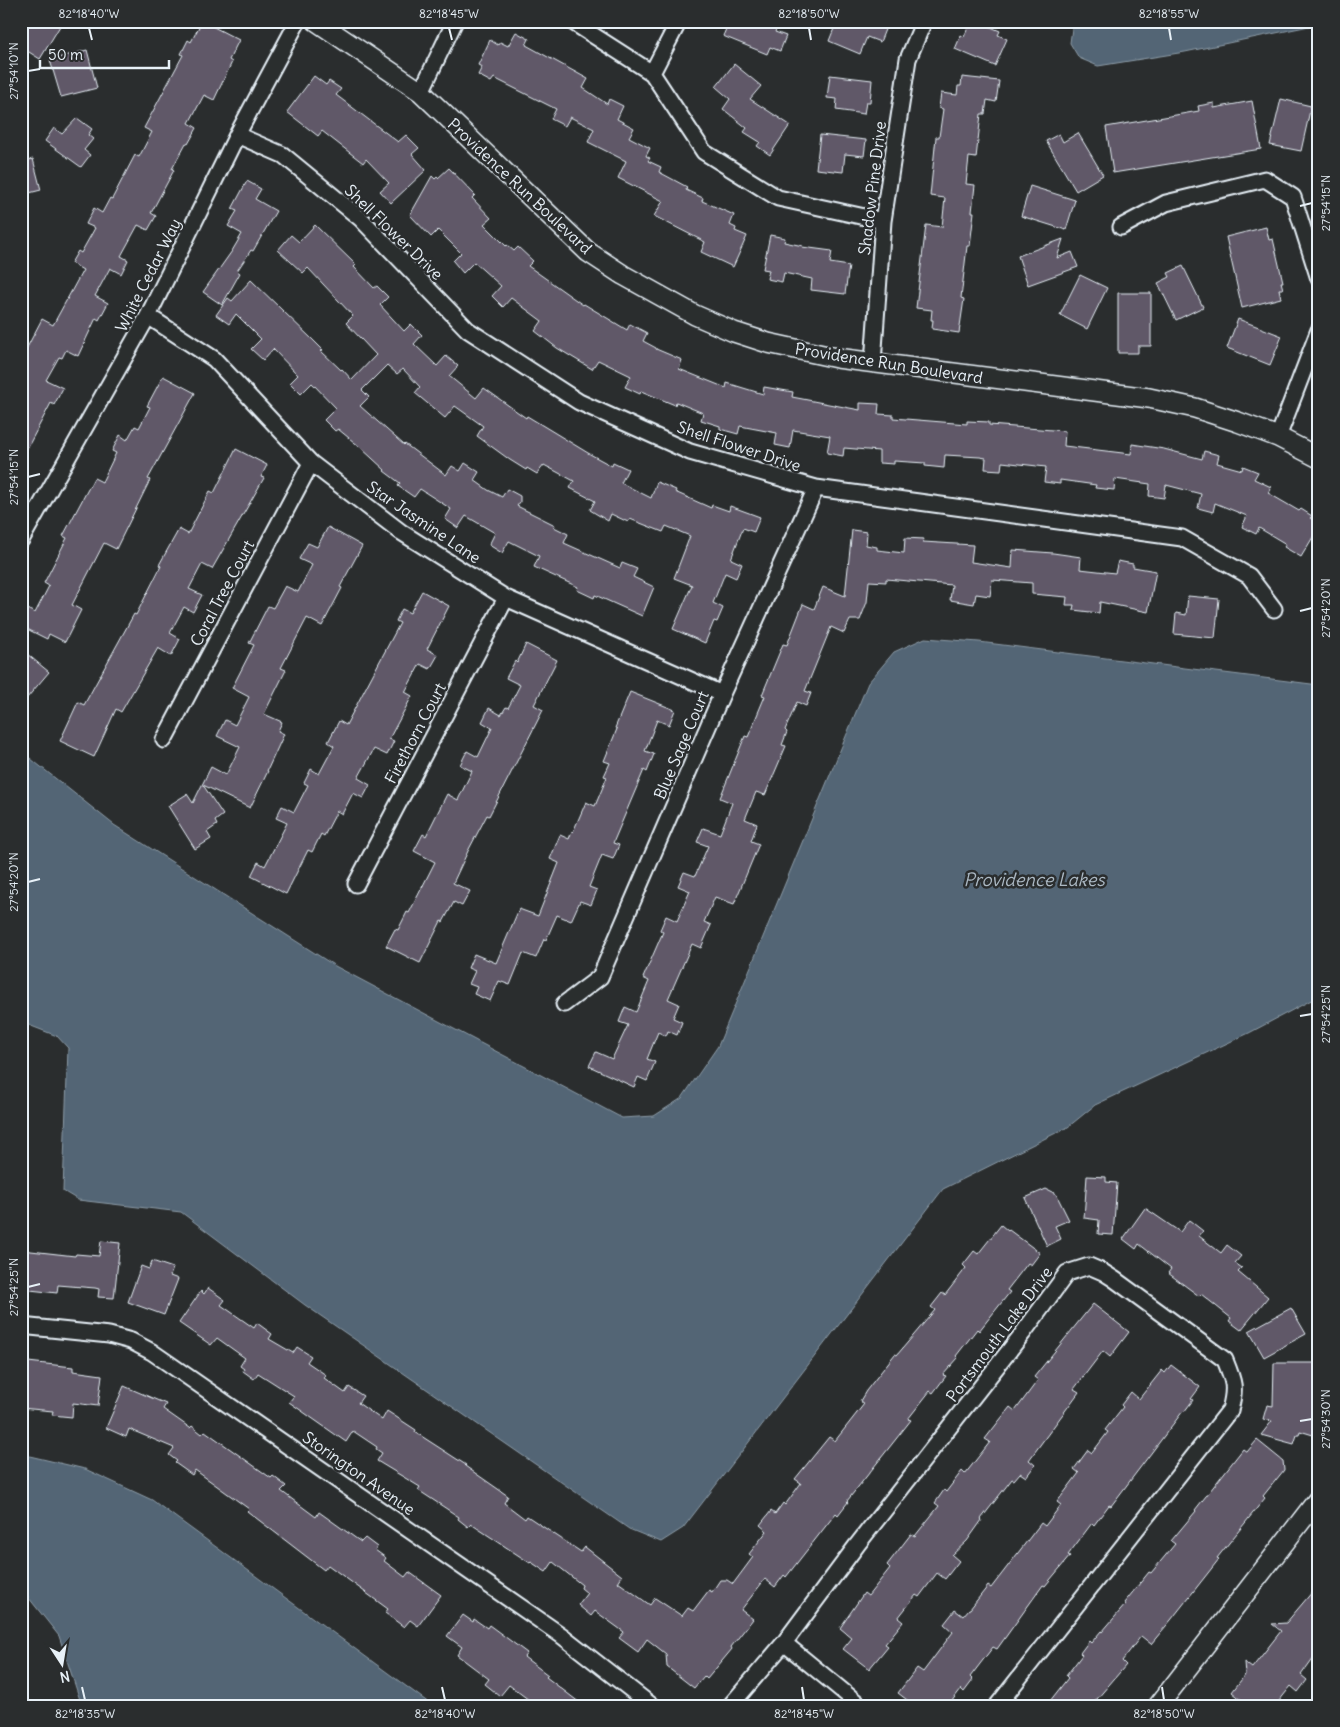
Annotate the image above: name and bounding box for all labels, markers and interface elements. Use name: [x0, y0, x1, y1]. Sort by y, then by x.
text: 82°18'40"W: [59, 6, 120, 21]
text: 82°18'45"W: [419, 6, 479, 21]
text: 82°18'50"W: [778, 6, 840, 21]
text: 82°18'55"W: [1139, 6, 1199, 21]
scale bar: [40, 38, 169, 70]
text: 27°54'10"N: [6, 42, 21, 100]
text: 50 m: [48, 45, 83, 64]
street label: Providence Run Boulevard: [444, 114, 596, 258]
street label: Shadow Pine Drive: [854, 120, 890, 256]
text: 27°54'15"N: [1318, 175, 1333, 231]
street label: Shell Flower Drive: [341, 180, 447, 284]
street label: White Cedar Way: [111, 215, 185, 335]
street label: Providence Run Boulevard: [794, 338, 984, 388]
street label: Shell Flower Drive: [675, 417, 803, 475]
text: 27°54'15"N: [6, 449, 21, 505]
street label: Star Jasmine Lane: [363, 477, 485, 567]
street label: Coral Tree Court: [186, 536, 259, 649]
text: 27°54'20"N: [1318, 578, 1333, 638]
street label: Firethorn Court: [380, 679, 450, 787]
street label: Blue Sage Court: [649, 687, 713, 802]
text: 27°54'20"N: [6, 852, 21, 912]
water label: Providence Lakes: [963, 868, 1106, 891]
text: 27°54'25"N: [1318, 985, 1333, 1043]
text: 27°54'25"N: [6, 1258, 21, 1316]
street label: Portsmouth Lake Drive: [942, 1262, 1056, 1406]
text: 27°54'30"N: [1318, 1389, 1333, 1449]
street label: Storington Avenue: [299, 1427, 419, 1519]
north arrow: [38, 1640, 88, 1690]
text: N: [58, 1667, 71, 1687]
text: 82°18'35"W: [55, 1706, 115, 1721]
text: 82°18'40"W: [415, 1706, 476, 1721]
text: 82°18'45"W: [774, 1706, 834, 1721]
text: 82°18'50"W: [1133, 1706, 1195, 1721]

